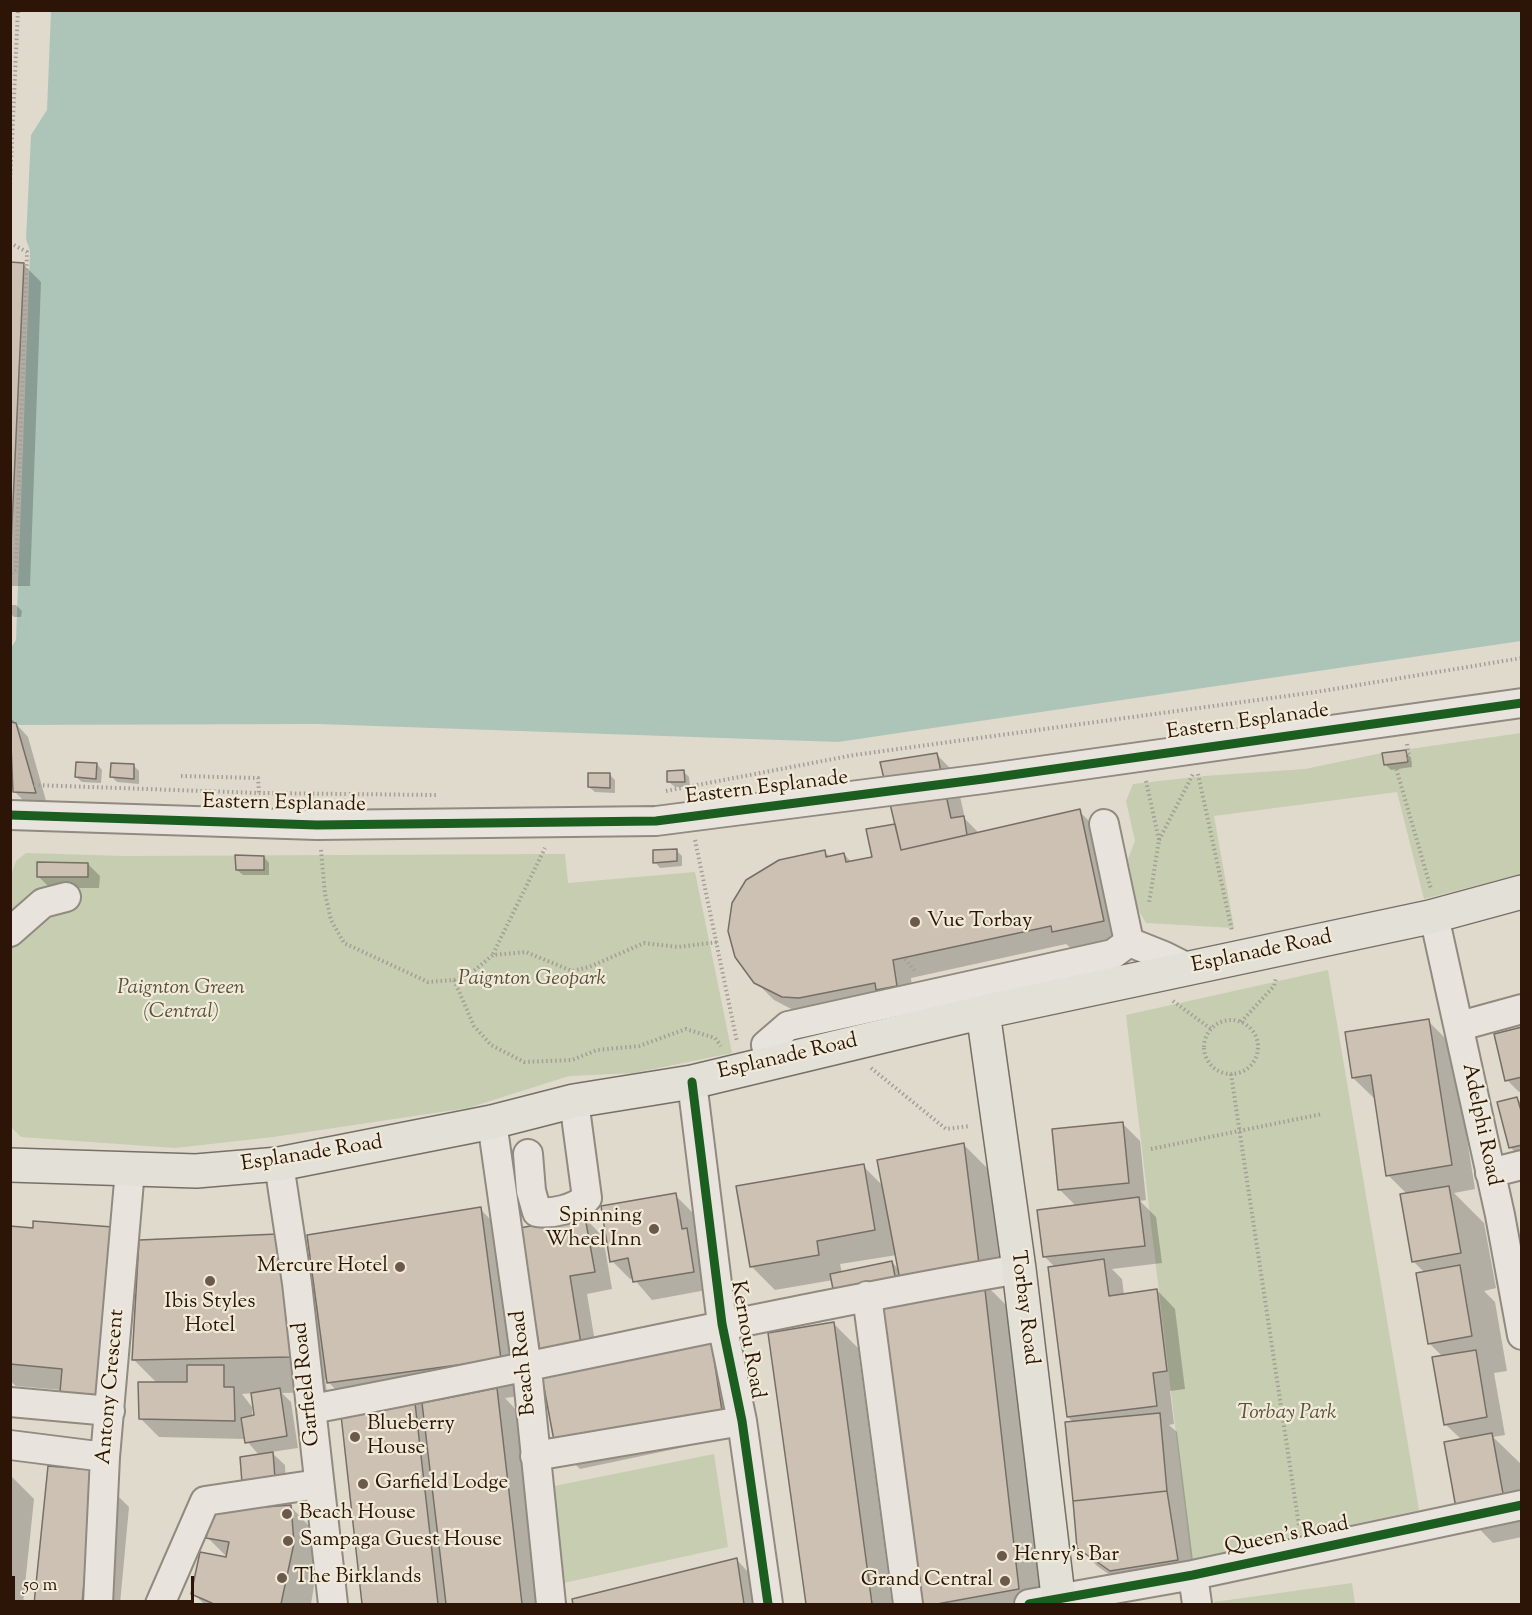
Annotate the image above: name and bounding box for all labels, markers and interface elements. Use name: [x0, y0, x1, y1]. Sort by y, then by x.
street label: Eastern Esplanade: [1165, 699, 1331, 747]
street label: Eastern Esplanade: [684, 767, 850, 811]
street label: Eastern Esplanade: [202, 791, 366, 819]
place label: Vue Torbay: [927, 909, 1032, 935]
marker: Vue Torbay: [908, 915, 922, 929]
street label: Esplanade Road: [1189, 926, 1335, 980]
park label: Paignton Geopark: [458, 967, 606, 993]
park label: Paignton Green (Central): [117, 976, 245, 1026]
street label: Esplanade Road: [716, 1030, 860, 1086]
street label: Adelphi Road: [1455, 1061, 1505, 1189]
street label: Esplanade Road: [239, 1131, 385, 1179]
place label: Spinning Wheel Inn: [545, 1204, 642, 1254]
marker: Spinning Wheel Inn: [647, 1222, 661, 1236]
street label: Torbay Road: [1003, 1249, 1043, 1367]
place label: Mercure Hotel: [257, 1254, 388, 1280]
marker: Mercure Hotel: [393, 1260, 407, 1274]
marker: Ibis Styles Hotel: [203, 1274, 217, 1288]
street label: Kernou Road: [723, 1279, 769, 1401]
place label: Ibis Styles Hotel: [164, 1290, 256, 1340]
street label: Antony Crescent: [93, 1308, 131, 1466]
street label: Beach Road: [507, 1309, 543, 1417]
street label: Garfield Road: [289, 1321, 327, 1447]
park label: Torbay Park: [1238, 1401, 1336, 1427]
place label: Blueberry House: [367, 1412, 455, 1462]
marker: Blueberry House: [348, 1430, 362, 1444]
place label: Garfield Lodge: [375, 1471, 508, 1497]
marker: Garfield Lodge: [356, 1477, 370, 1491]
place label: Beach House: [299, 1501, 416, 1527]
marker: Beach House: [280, 1507, 294, 1521]
street label: Queen's Road: [1223, 1513, 1351, 1561]
place label: Sampaga Guest House: [300, 1528, 502, 1554]
marker: Sampaga Guest House: [281, 1534, 295, 1548]
place label: Henry's Bar: [1014, 1543, 1119, 1569]
marker: Henry's Bar: [995, 1549, 1009, 1563]
scale bar: [15, 1564, 196, 1602]
place label: The Birklands: [294, 1565, 421, 1591]
place label: Grand Central: [861, 1568, 993, 1594]
marker: The Birklands: [275, 1571, 289, 1585]
text: 50 m: [23, 1573, 57, 1599]
marker: Grand Central: [998, 1574, 1012, 1588]

